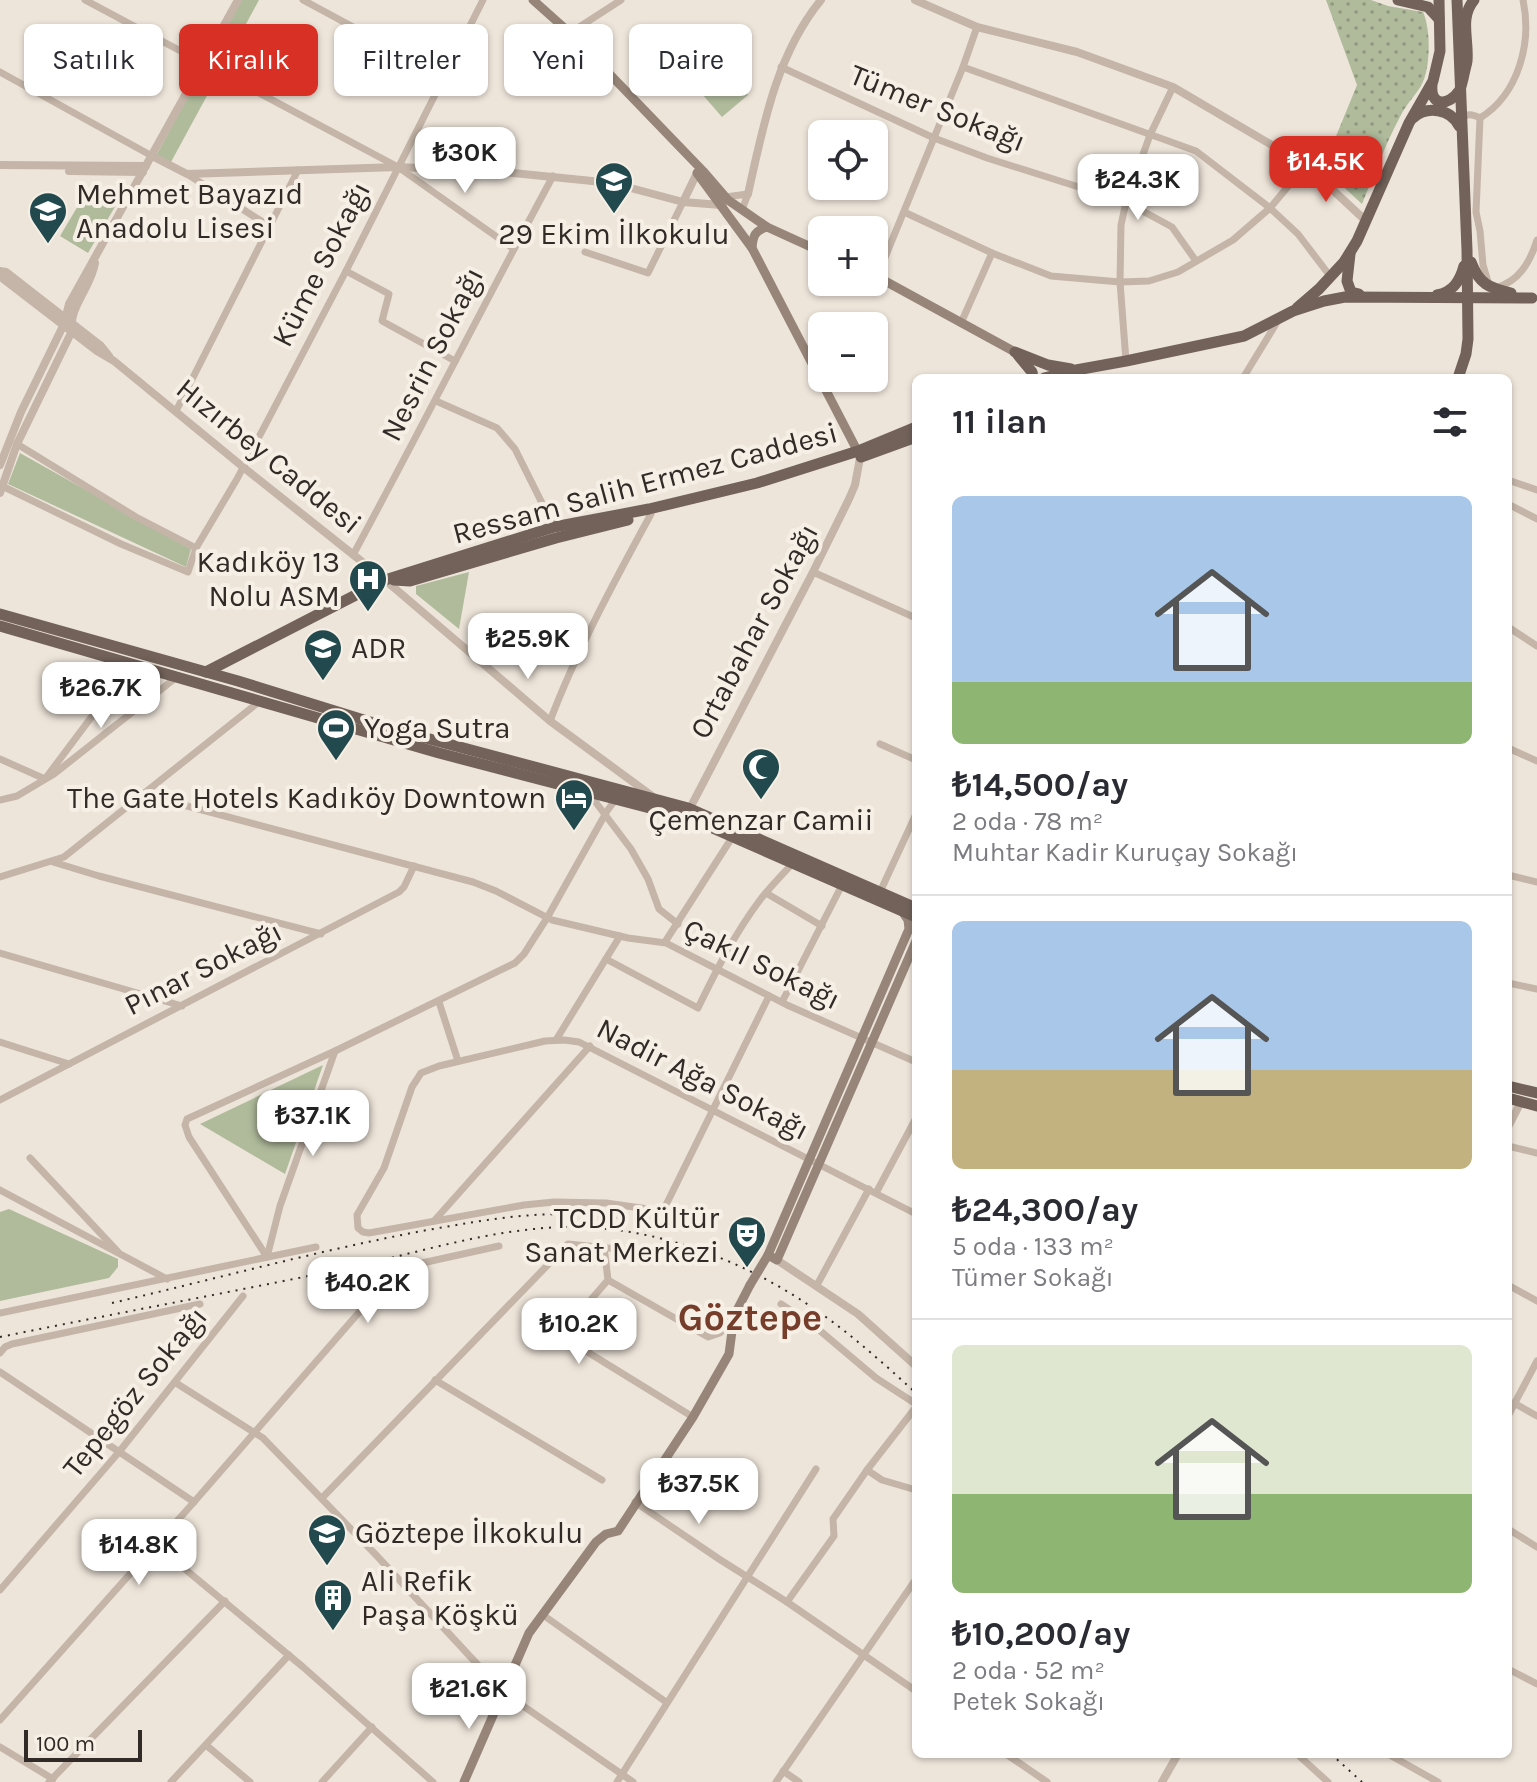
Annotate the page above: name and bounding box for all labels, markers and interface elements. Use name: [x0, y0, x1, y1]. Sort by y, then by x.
chip: Satılık: [24, 24, 163, 96]
chip: Kiralık: [179, 24, 318, 96]
chip: Filtreler: [334, 24, 488, 96]
chip: Yeni: [504, 24, 613, 96]
chip: Daire: [629, 24, 752, 96]
street label: Tümer Sokağı: [845, 56, 1031, 160]
map controls: [808, 120, 888, 392]
button: locate: [808, 120, 888, 200]
pin: ₺30K: [418, 127, 512, 195]
pin: ₺14.5K: [1261, 136, 1391, 204]
text: ₺30K: [433, 137, 497, 168]
text: ₺14.5K: [1287, 146, 1365, 177]
pin: ₺24.3K: [1073, 154, 1203, 222]
school or university icon: 29 Ekim İlkokulu: [593, 160, 635, 215]
text: ₺24.3K: [1096, 164, 1180, 195]
street label: Küme Sokağı: [264, 175, 378, 353]
place label: Mehmet Bayazıd Anadolu Lisesi: [76, 176, 303, 246]
school or university icon: Mehmet Bayazıd Anadolu Lisesi: [27, 190, 69, 245]
place label: 29 Ekim İlkokulu: [498, 216, 730, 252]
button: +: [808, 216, 888, 296]
street label: Nesrin Sokağı: [373, 261, 491, 447]
button: −: [808, 312, 888, 392]
street label: Hızırbey Caddesi: [169, 370, 369, 542]
icon: filters: [1428, 400, 1472, 444]
text: 11 ilan: [952, 402, 1047, 442]
street label: Ressam Salih Ermez Caddesi: [448, 414, 842, 552]
street label: Ortabahar Sokağı: [682, 517, 826, 745]
place label: Kadıköy 13 Nolu ASM: [197, 544, 340, 614]
icon: home: [1140, 548, 1284, 692]
hospital icon: Kadıköy 13 Nolu ASM: [347, 558, 389, 613]
pin: ₺25.9K: [463, 613, 593, 681]
text: ₺25.9K: [486, 623, 570, 654]
school or university icon: ADR: [302, 627, 344, 682]
place label: ADR: [351, 630, 406, 666]
pin: ₺26.7K: [36, 662, 166, 730]
text: ₺26.7K: [60, 672, 142, 703]
sports icon: Yoga Sutra: [315, 707, 357, 762]
place label: Yoga Sutra: [364, 710, 510, 746]
mosque icon: Çemenzar Camii: [740, 746, 782, 801]
text: ₺14,500/ay: [952, 765, 1128, 805]
hotel icon: The Gate Hotels Kadıköy Downtown: [553, 777, 595, 832]
place label: The Gate Hotels Kadıköy Downtown: [67, 780, 546, 816]
place label: Çemenzar Camii: [649, 802, 873, 838]
text: 2 oda · 78 m²: [952, 806, 1103, 837]
text: Muhtar Kadir Kuruçay Sokağı: [952, 837, 1298, 868]
street label: Çakıl Sokağı: [678, 911, 846, 1017]
street label: Pınar Sokağı: [118, 913, 288, 1023]
icon: home: [1140, 973, 1284, 1117]
street label: Nadir Ağa Sokağı: [591, 1010, 815, 1148]
pin: ₺37.1K: [248, 1090, 378, 1158]
text: ₺37.1K: [275, 1100, 351, 1131]
text: ₺24,300/ay: [952, 1190, 1138, 1230]
place label: TCDD Kültür Sanat Merkezi: [524, 1200, 719, 1270]
theatre icon: TCDD Kültür Sanat Merkezi: [726, 1214, 768, 1269]
text: 5 oda · 133 m²: [952, 1231, 1114, 1262]
pin: ₺40.2K: [303, 1257, 433, 1325]
text: Tümer Sokağı: [952, 1262, 1114, 1293]
text: ₺40.2K: [325, 1267, 411, 1298]
district label: Göztepe: [678, 1295, 822, 1340]
pin: ₺10.2K: [514, 1298, 644, 1366]
street label: Tepegöz Sokağı: [55, 1299, 215, 1485]
text: ₺10.2K: [540, 1308, 618, 1339]
icon: home: [1140, 1397, 1284, 1541]
pin: ₺37.5K: [634, 1458, 764, 1526]
text: ₺37.5K: [658, 1468, 740, 1499]
school or university icon: Göztepe İlkokulu: [306, 1512, 348, 1567]
place label: Göztepe İlkokulu: [355, 1515, 583, 1551]
pin: ₺14.8K: [74, 1519, 204, 1587]
text: ₺14.8K: [99, 1529, 179, 1560]
place label: Ali Refik Paşa Köşkü: [361, 1563, 519, 1633]
building icon: Ali Refik Paşa Köşkü: [312, 1577, 354, 1632]
text: ₺10,200/ay: [952, 1614, 1130, 1654]
text: 2 oda · 52 m²: [952, 1655, 1105, 1686]
pin: ₺21.6K: [404, 1663, 534, 1731]
text: ₺21.6K: [430, 1673, 508, 1704]
text: Petek Sokağı: [952, 1686, 1105, 1717]
scale bar: [24, 1726, 142, 1762]
text: 100 m: [36, 1731, 95, 1757]

